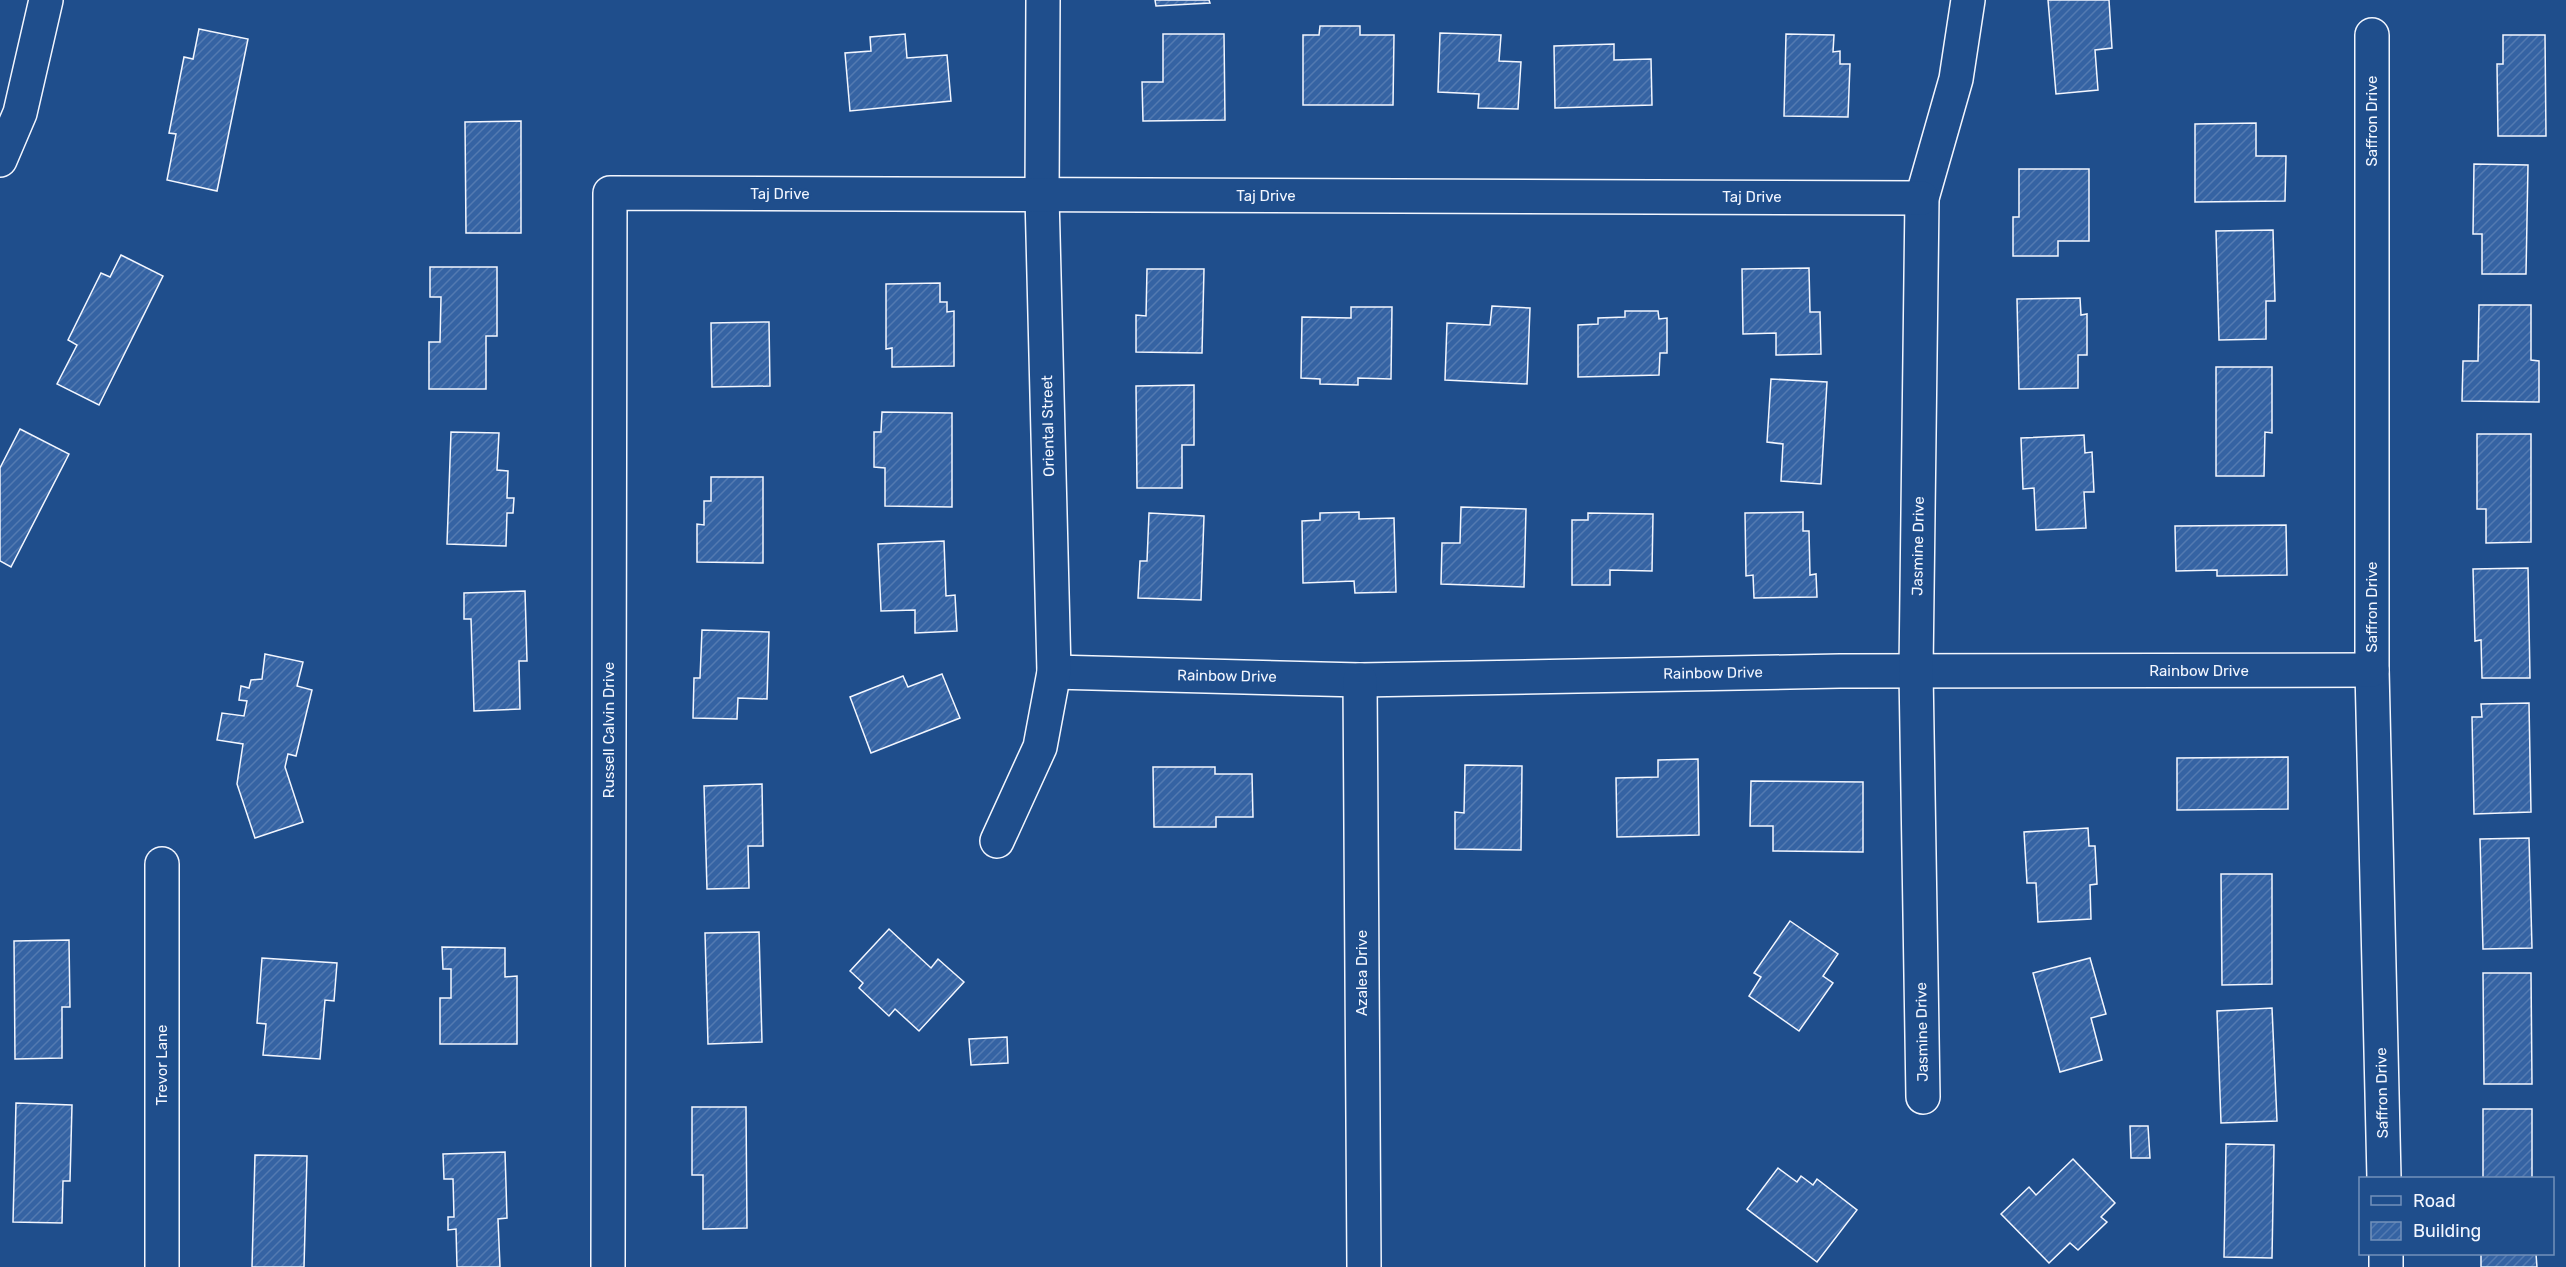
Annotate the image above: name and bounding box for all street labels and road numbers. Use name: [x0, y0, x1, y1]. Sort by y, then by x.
street label: Saffron Drive: [2363, 76, 2381, 166]
street label: Taj Drive: [750, 185, 810, 203]
street label: Taj Drive: [1236, 187, 1296, 205]
street label: Taj Drive: [1722, 188, 1782, 206]
street label: Oriental Street: [1038, 375, 1058, 477]
street label: Jasmine Drive: [1908, 496, 1928, 596]
street label: Saffron Drive: [2363, 562, 2381, 652]
street label: Russell Calvin Drive: [600, 662, 618, 798]
street label: Rainbow Drive: [2149, 662, 2249, 680]
street label: Rainbow Drive: [1663, 663, 1763, 683]
street label: Rainbow Drive: [1177, 666, 1277, 686]
street label: Azalea Drive: [1353, 930, 1371, 1016]
street label: Jasmine Drive: [1912, 982, 1932, 1082]
street label: Trevor Lane: [153, 1024, 171, 1106]
street label: Saffron Drive: [2372, 1047, 2392, 1139]

